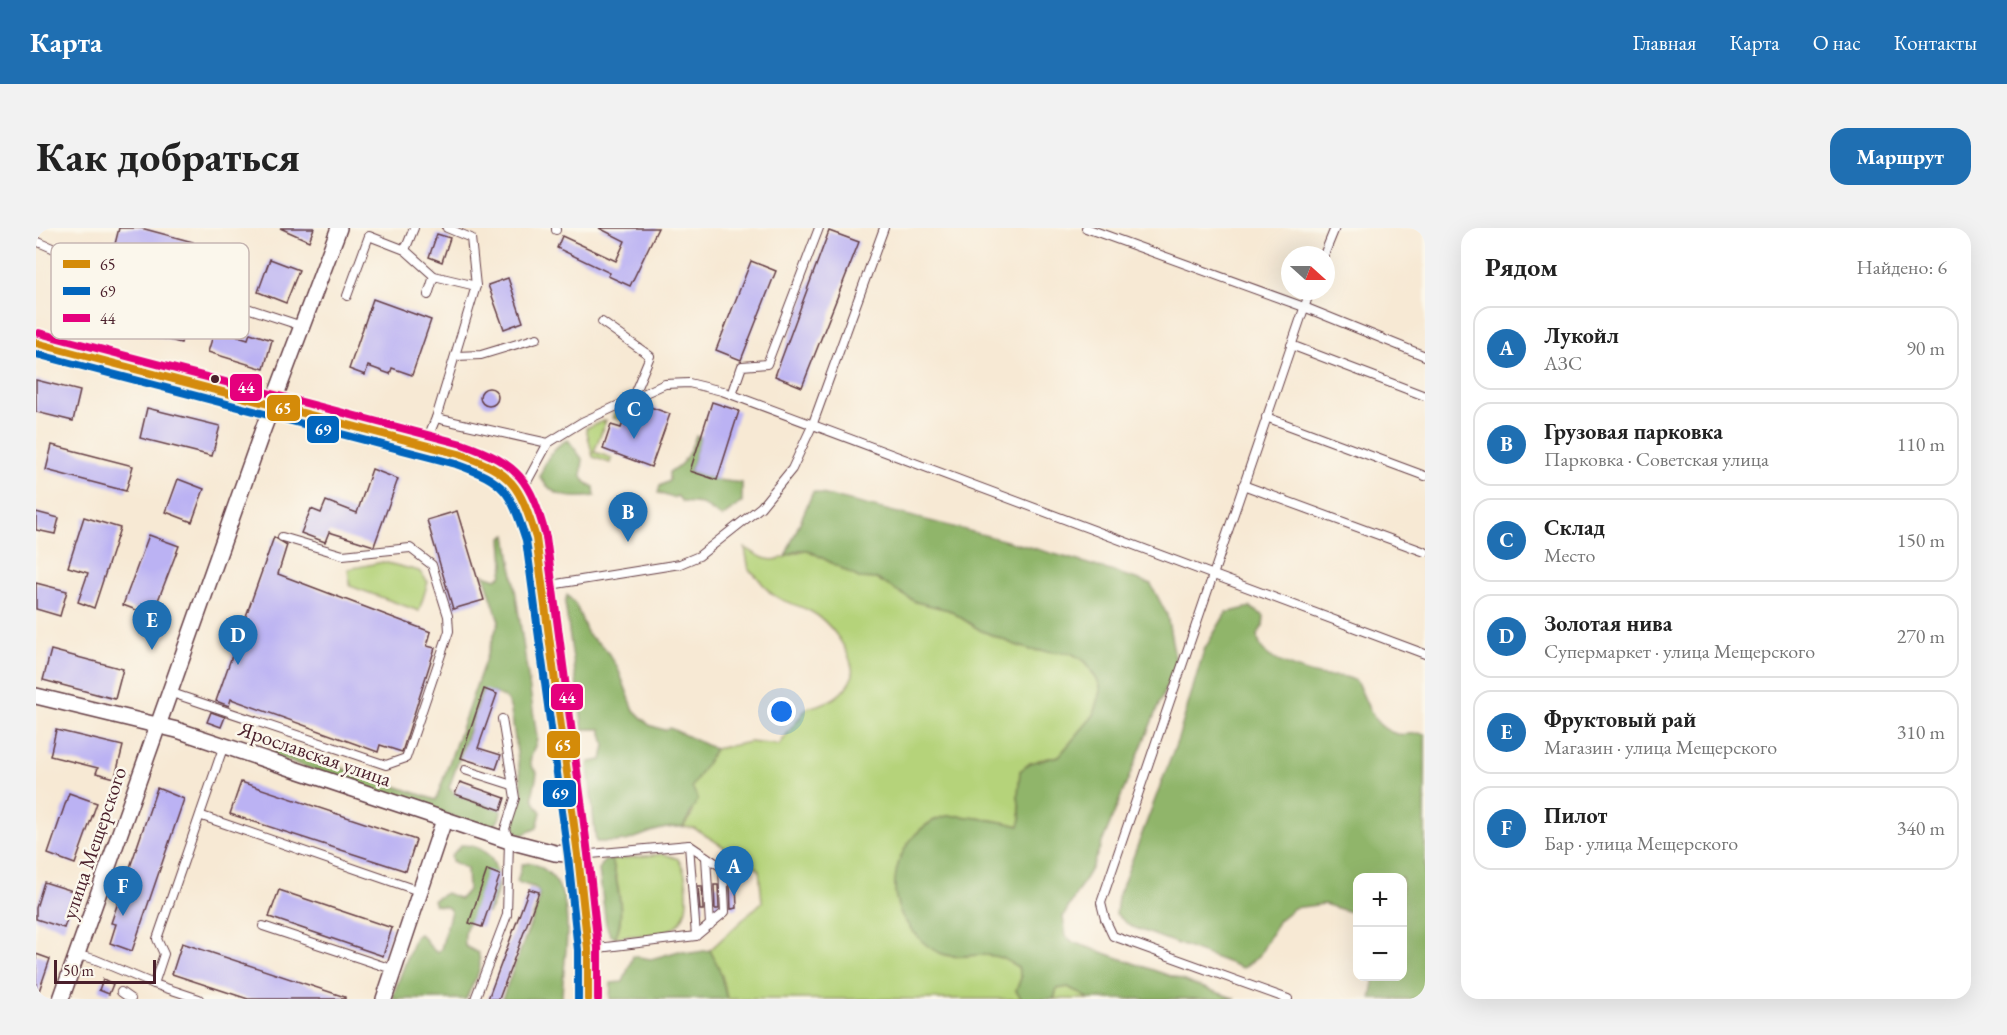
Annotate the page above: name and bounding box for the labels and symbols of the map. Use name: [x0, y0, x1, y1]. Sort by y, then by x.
legend: [51, 243, 249, 339]
north arrow: [1281, 246, 1335, 300]
text: 65: [100, 254, 115, 275]
text: 69: [100, 281, 116, 302]
text: 44: [100, 308, 116, 329]
unlabelled marker: [209, 373, 221, 385]
line badge: 44: [229, 373, 263, 402]
text: 44: [238, 377, 255, 398]
pin: C: [614, 390, 654, 439]
line badge: 65: [266, 394, 301, 422]
text: 65: [275, 398, 291, 419]
line badge: 69: [306, 415, 340, 444]
text: 69: [315, 419, 332, 440]
pin: B: [608, 492, 648, 542]
pin: E: [132, 600, 172, 650]
pin: D: [218, 616, 258, 665]
line badge: 44: [550, 683, 584, 711]
text: 44: [559, 687, 576, 708]
your location: [767, 697, 796, 726]
street label: Ярославская улица: [234, 714, 396, 792]
line badge: 65: [546, 730, 581, 759]
text: 65: [555, 735, 571, 756]
street label: улица Мещерского: [55, 763, 132, 923]
line badge: 69: [542, 779, 577, 808]
text: 69: [552, 783, 569, 804]
pin: A: [714, 846, 754, 896]
pin: F: [104, 866, 142, 916]
scale bar: [54, 957, 156, 984]

